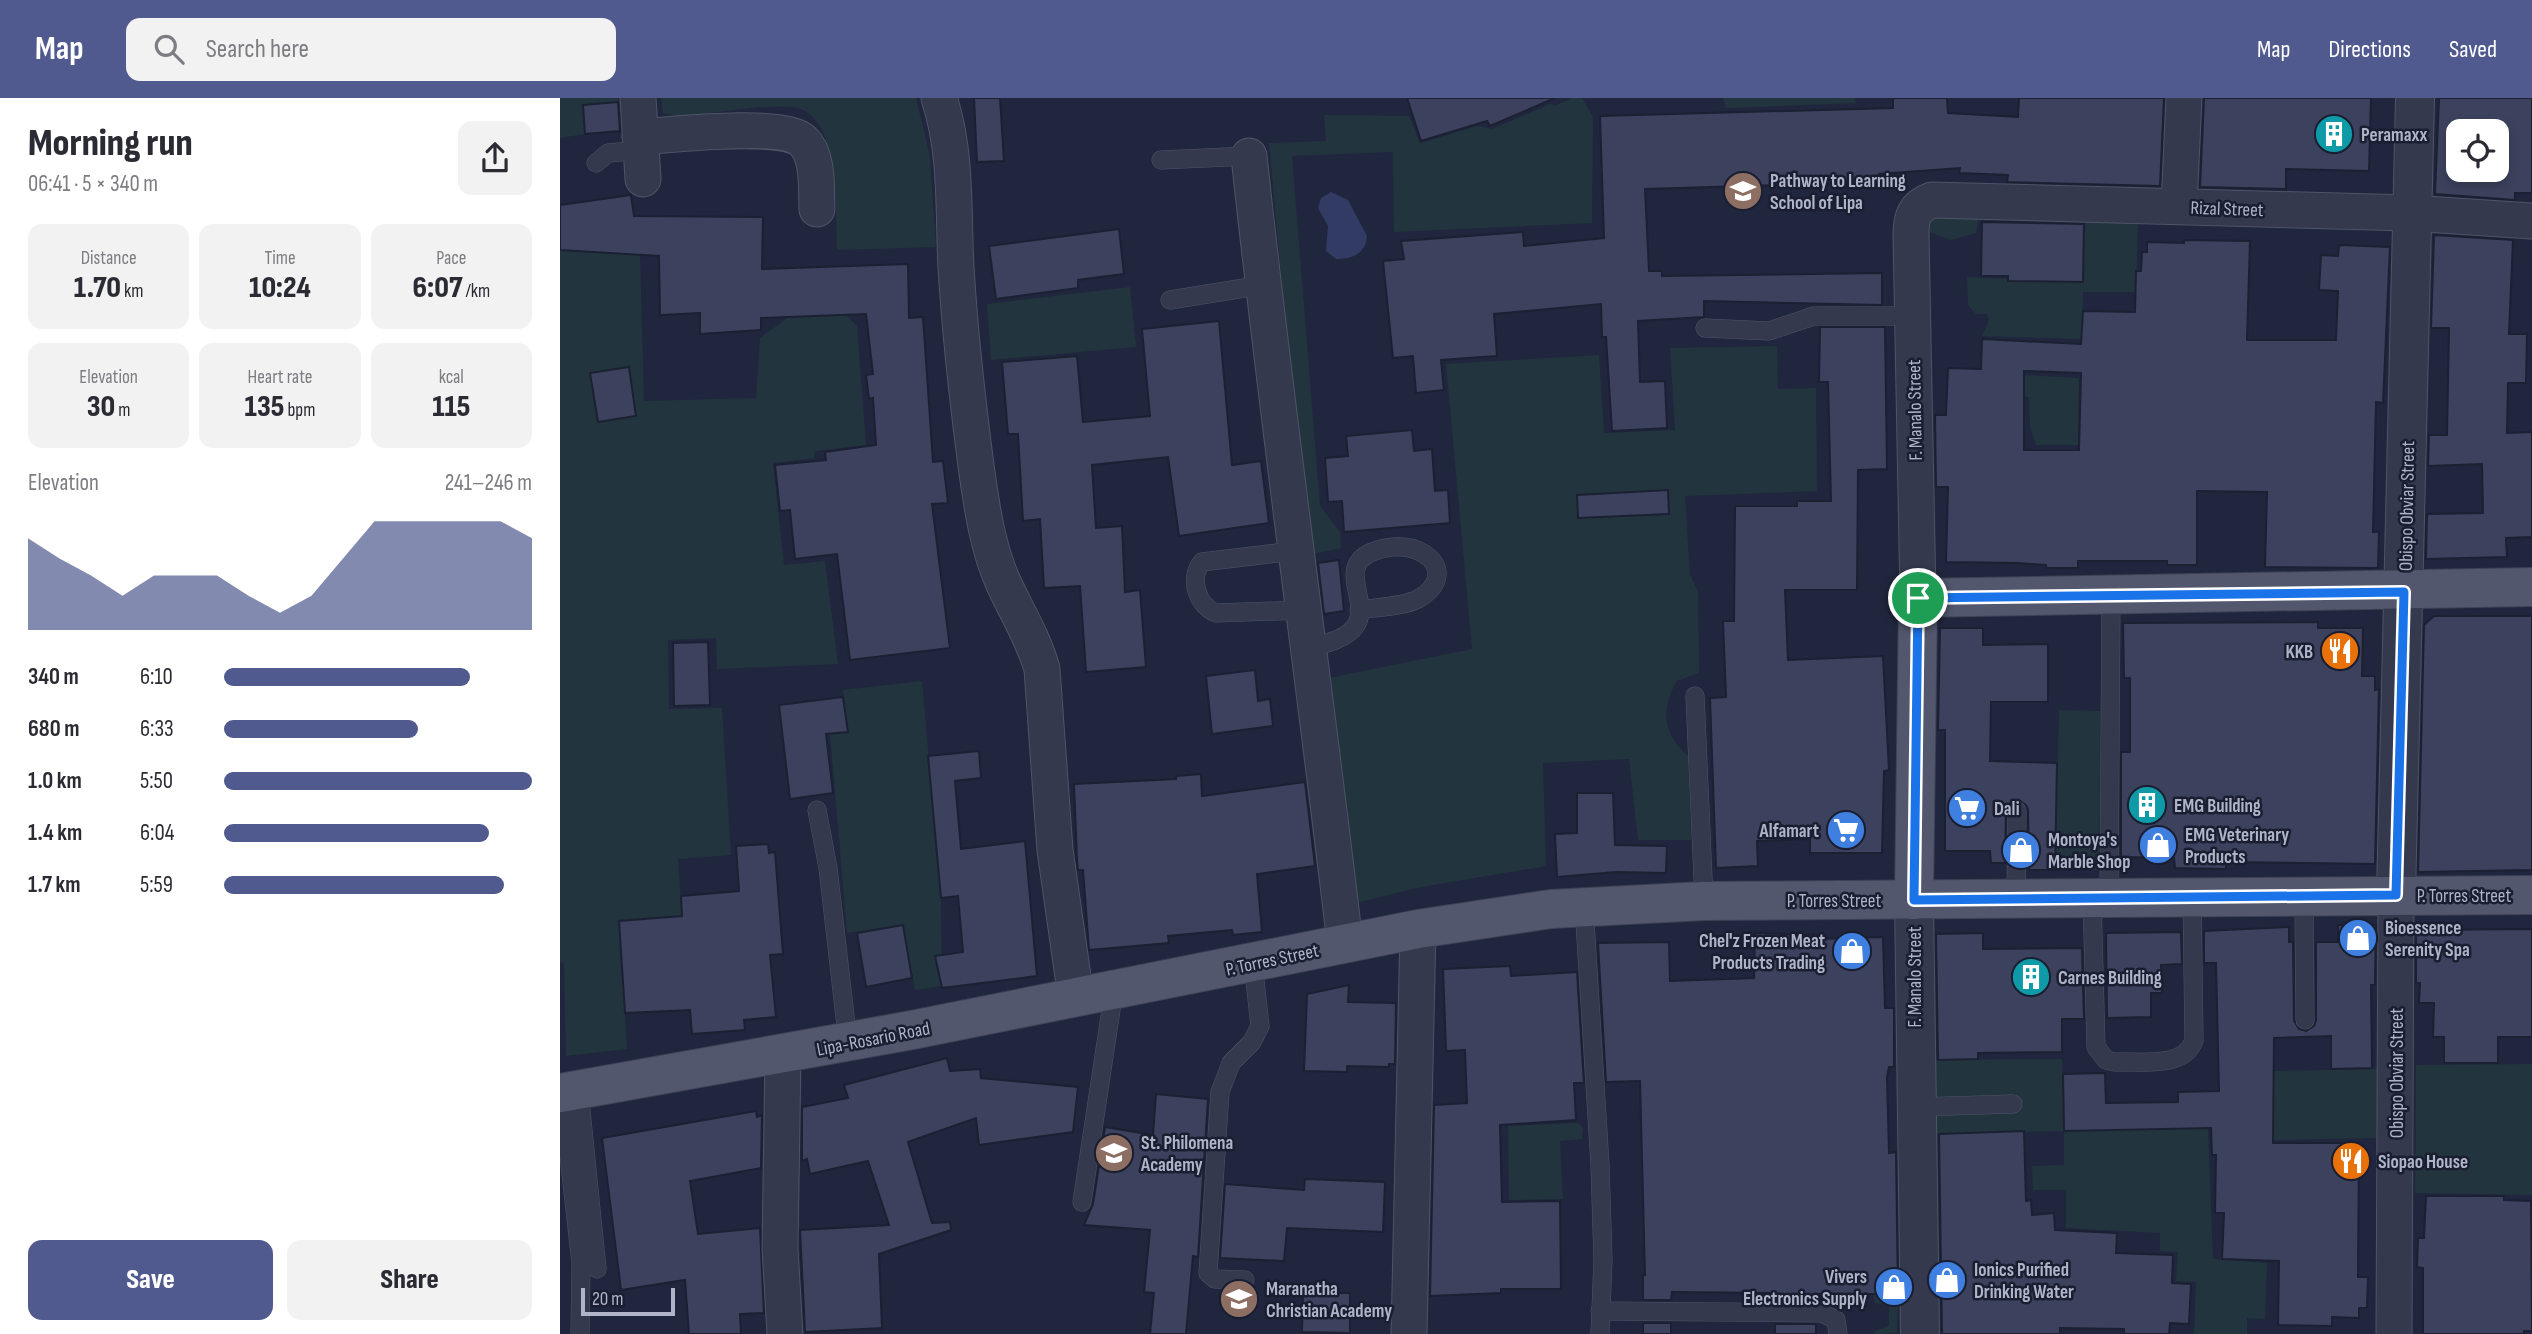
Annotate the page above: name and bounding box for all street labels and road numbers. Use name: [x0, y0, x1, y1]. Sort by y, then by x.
street label: Rizal Street: [2190, 197, 2264, 222]
street label: F. Manalo Street: [1903, 359, 1928, 461]
street label: Obispo Obviar Street: [2395, 441, 2420, 571]
street label: P. Torres Street: [2417, 885, 2511, 908]
street label: P. Torres Street: [1787, 890, 1881, 913]
street label: F. Manalo Street: [1904, 926, 1927, 1028]
street label: P. Torres Street: [1224, 939, 1321, 982]
street label: Obispo Obviar Street: [2386, 1008, 2409, 1138]
street label: Lipa-Rosario Road: [815, 1017, 932, 1062]

